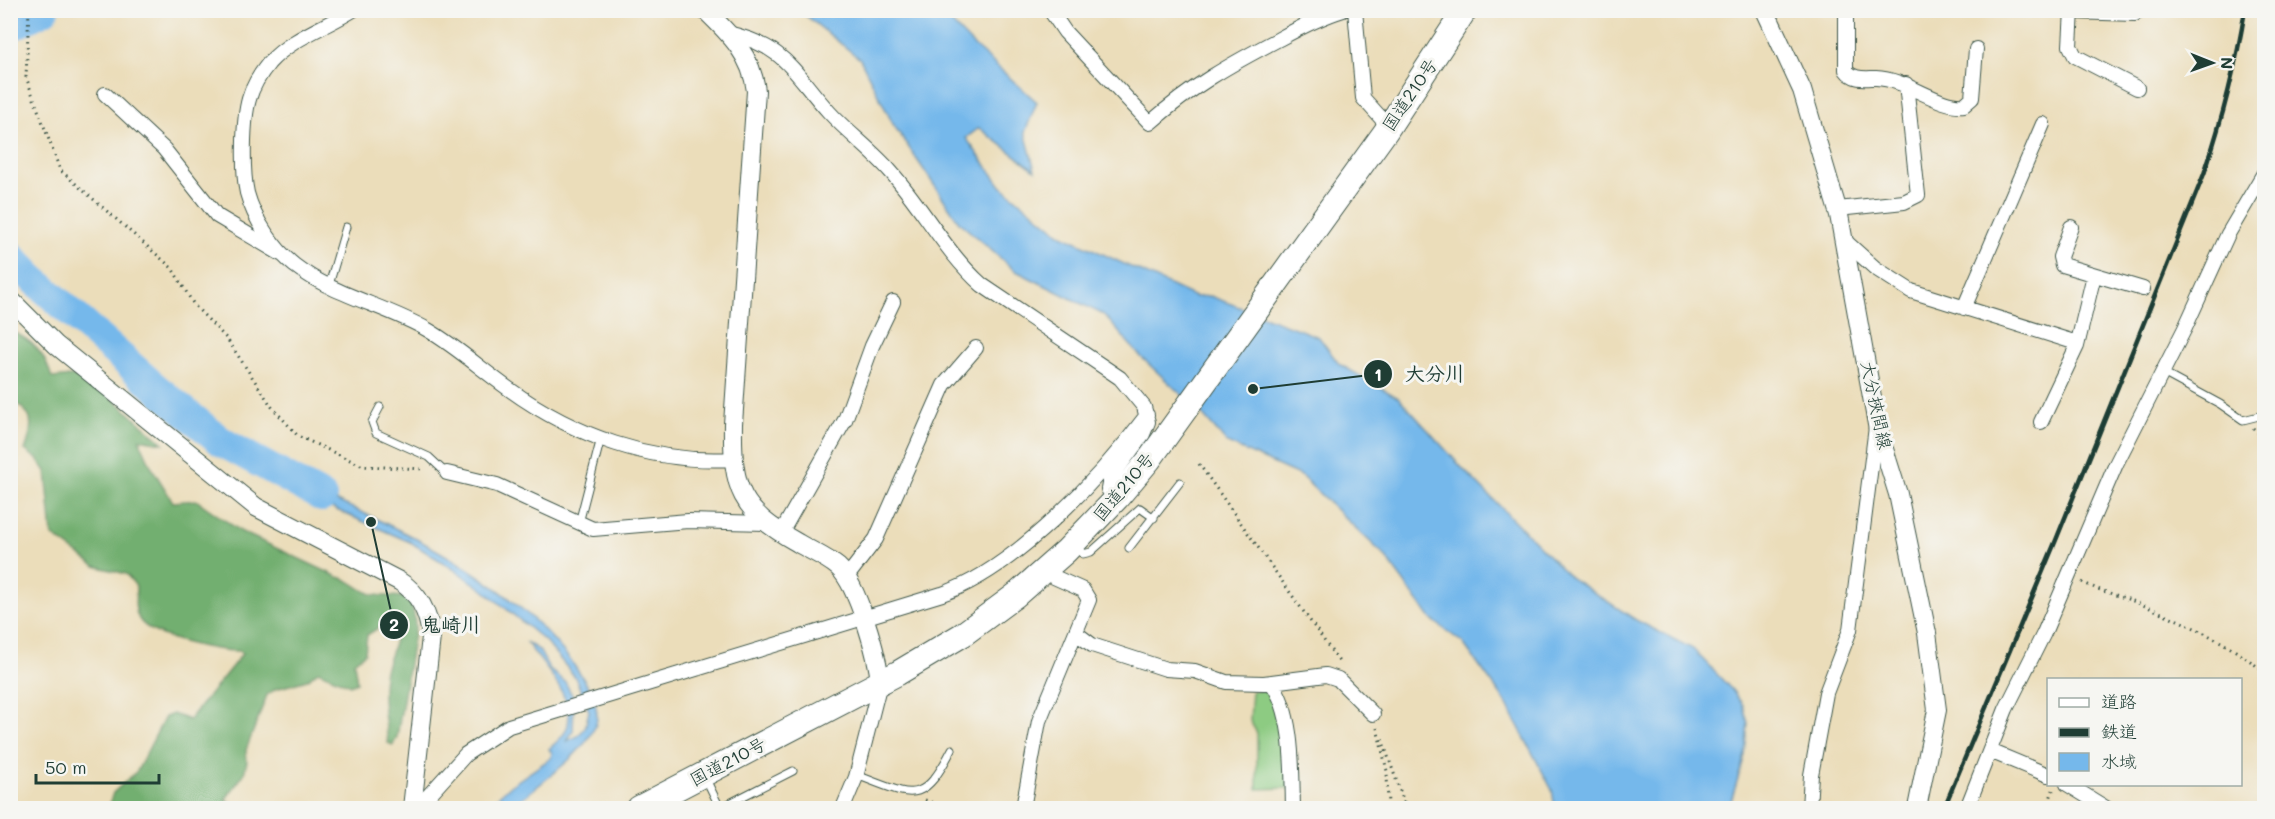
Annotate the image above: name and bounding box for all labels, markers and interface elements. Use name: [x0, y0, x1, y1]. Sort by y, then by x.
north arrow: [2182, 33, 2242, 93]
street label: 国道210号: [1376, 53, 1442, 136]
text: N: [2217, 57, 2238, 70]
callout: 大分川: [1363, 355, 1477, 393]
street label: 大分挾間線: [1856, 358, 1898, 451]
text: 大分川: [1405, 360, 1465, 386]
text: 1: [1374, 362, 1382, 386]
street label: 国道210号: [1087, 447, 1159, 526]
callout: 鬼崎川: [379, 606, 493, 644]
text: 鬼崎川: [421, 611, 481, 637]
text: 2: [389, 612, 399, 636]
legend: [2047, 678, 2242, 786]
text: 道路: [2101, 689, 2137, 713]
text: 鉄道: [2101, 719, 2137, 743]
street label: 国道210号: [685, 731, 770, 791]
scale bar: [36, 747, 159, 785]
text: 水域: [2101, 749, 2137, 773]
text: 50 m: [45, 755, 87, 779]

